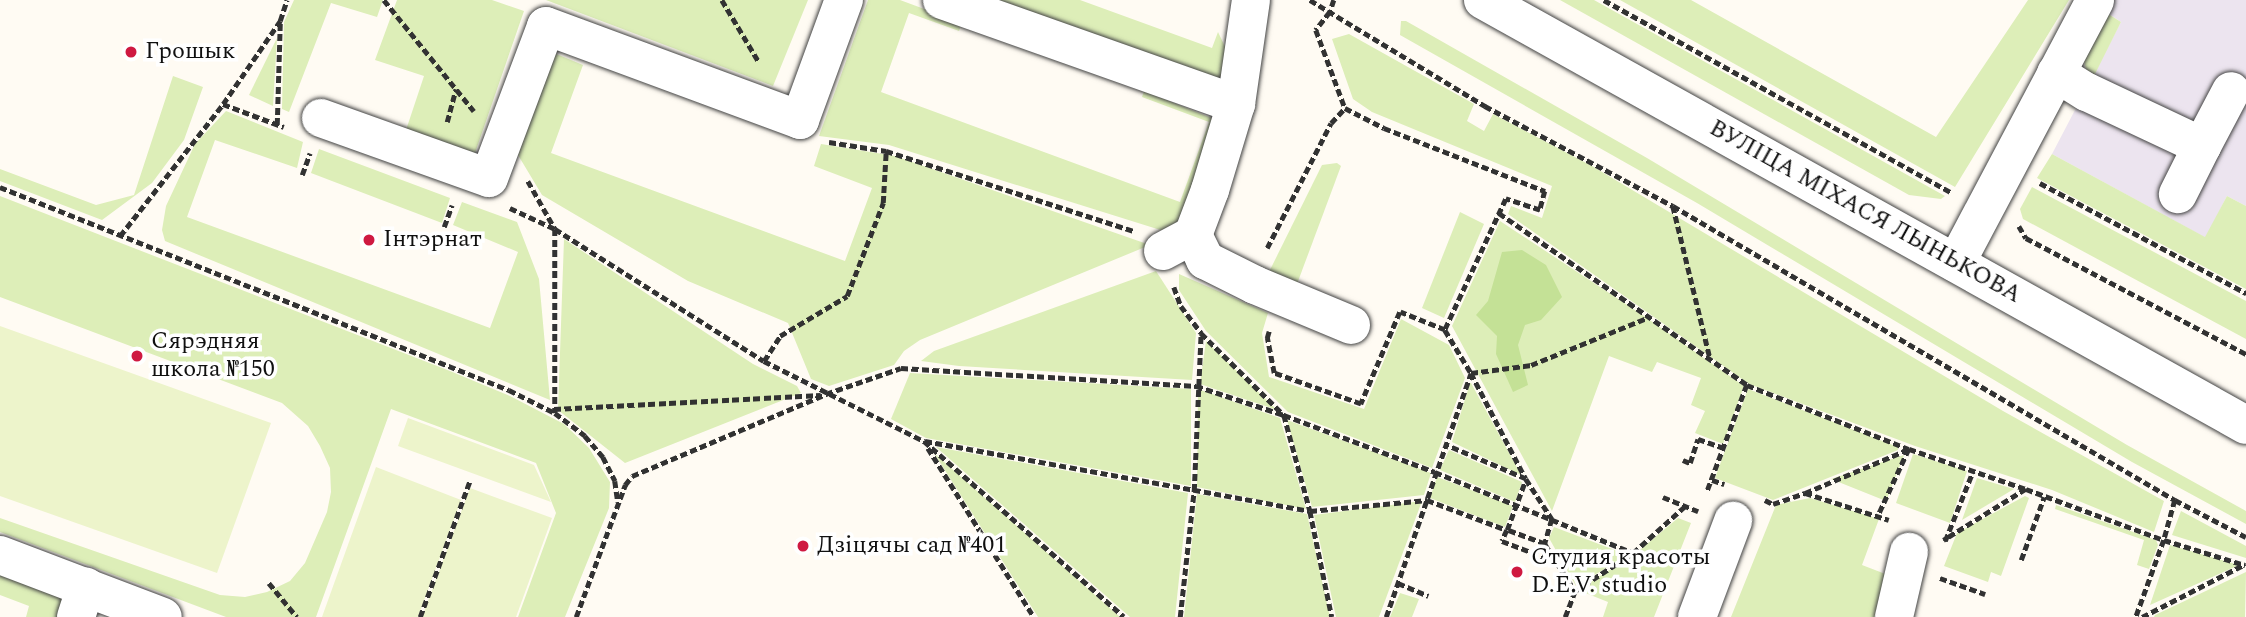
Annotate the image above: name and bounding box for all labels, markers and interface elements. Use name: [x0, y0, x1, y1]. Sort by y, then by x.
place label: Грошык: [145, 38, 235, 66]
marker: Грошык: [123, 44, 139, 60]
street label: ВУЛІЦА МІХАСЯ ЛЫНЬКОВА: [1704, 114, 2026, 310]
place label: Інтэрнат: [383, 226, 482, 254]
marker: Інтэрнат: [361, 232, 377, 248]
place label: Сярэдняя школа №150: [151, 328, 275, 384]
marker: Сярэдняя школа №150: [129, 348, 145, 364]
place label: Дзіцячы сад №401: [817, 532, 1006, 560]
marker: Дзіцячы сад №401: [795, 538, 811, 554]
place label: Студия красоты D.E.V. studio: [1531, 544, 1710, 600]
marker: Студия красоты D.E.V. studio: [1509, 564, 1525, 580]

